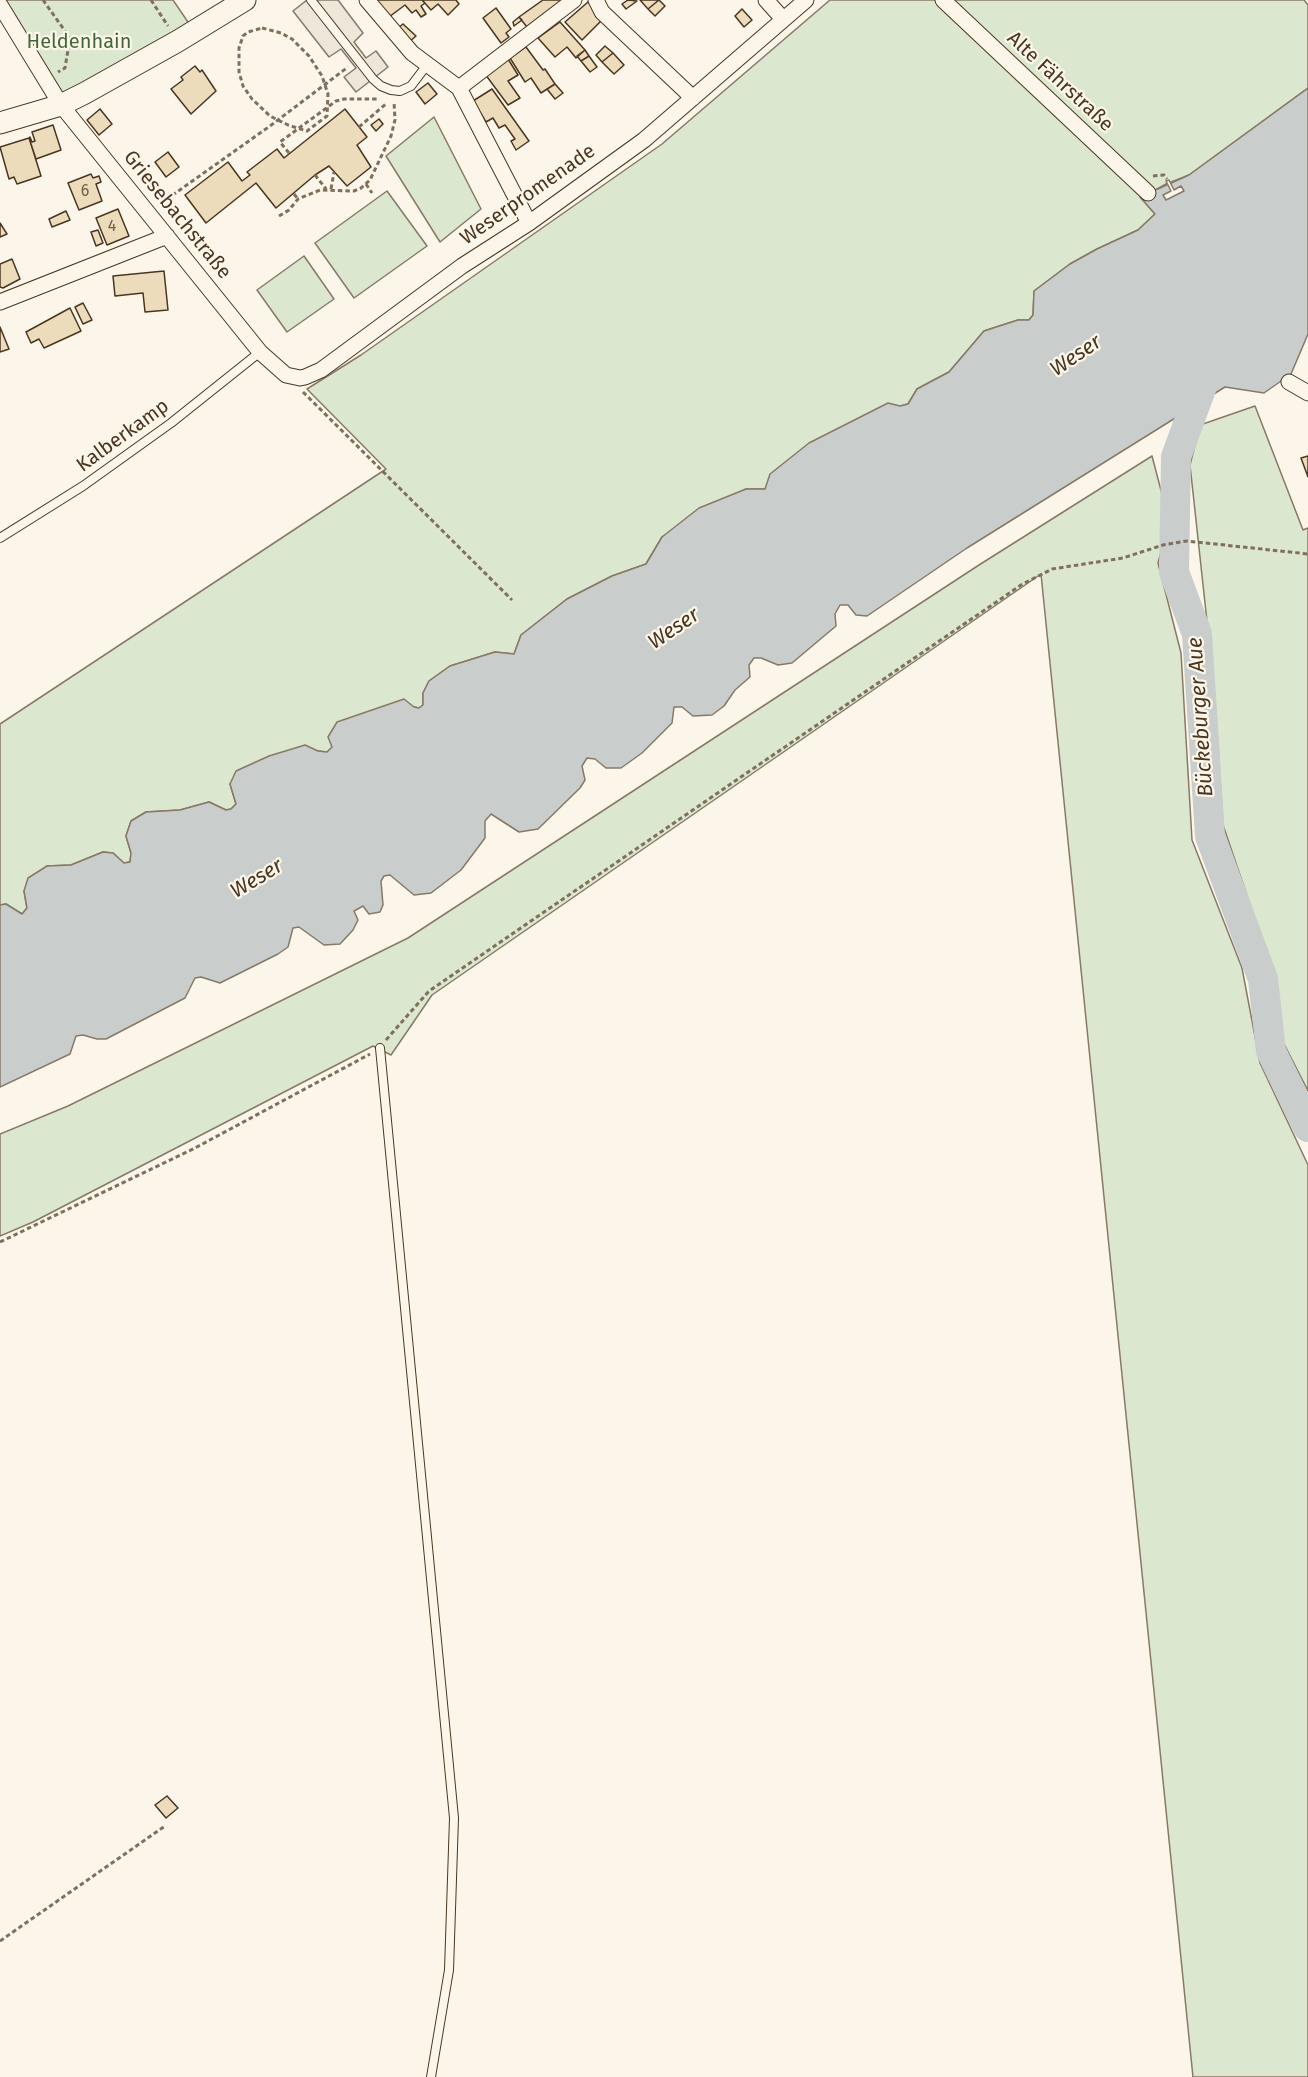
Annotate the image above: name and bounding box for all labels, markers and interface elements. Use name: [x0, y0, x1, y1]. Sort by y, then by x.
street label: Alte Fährstraße: [1002, 27, 1118, 137]
park label: Heldenhain: [27, 30, 131, 54]
street label: Weserpromenade: [456, 139, 600, 251]
street label: Griesebachstraße: [118, 146, 236, 284]
house number: 6: [81, 182, 89, 202]
house number: 4: [108, 217, 116, 237]
water label: Weser: [1046, 330, 1106, 382]
street label: Kalberkamp: [72, 394, 174, 478]
water label: Weser: [644, 603, 704, 655]
water label: Bückeburger Aue: [1183, 636, 1219, 798]
water label: Weser: [226, 854, 288, 904]

